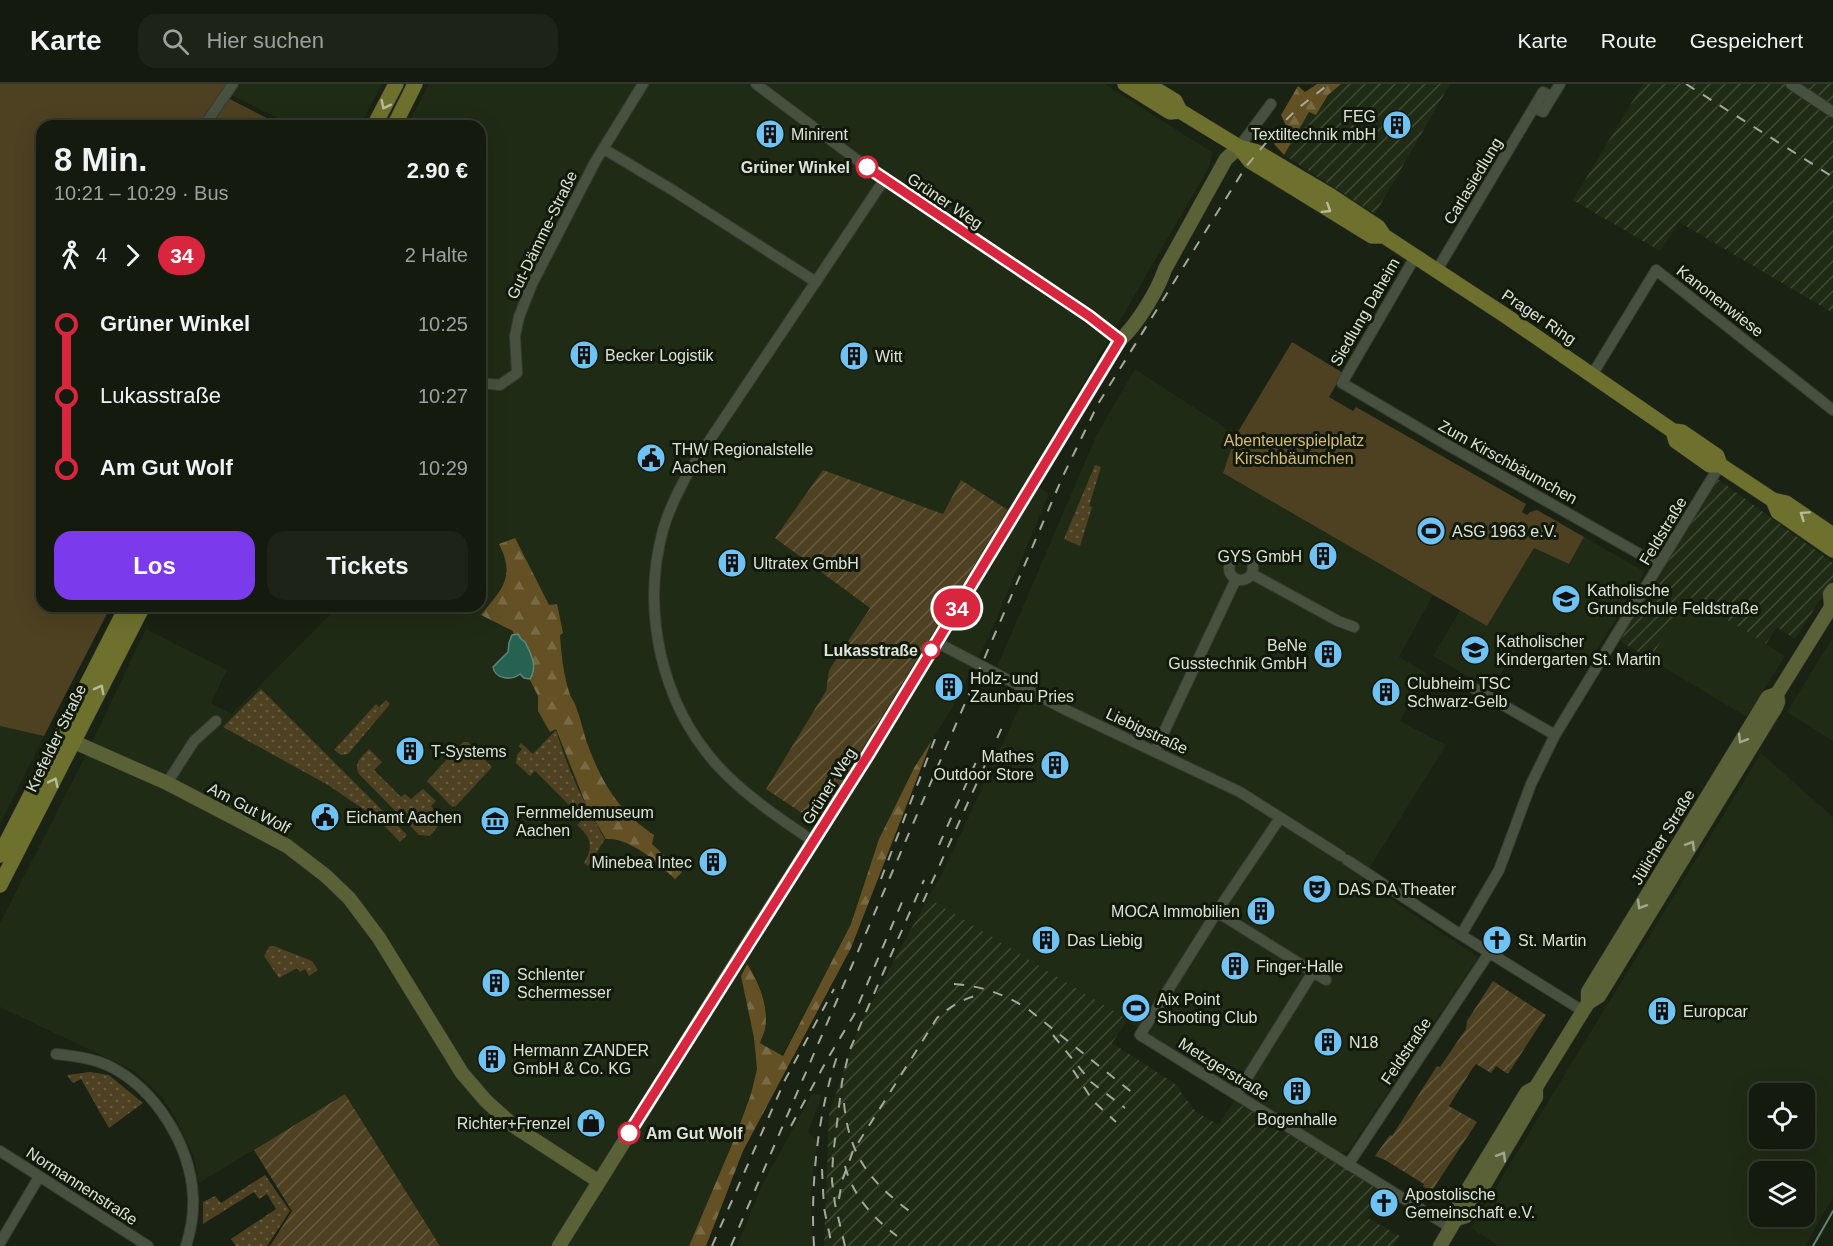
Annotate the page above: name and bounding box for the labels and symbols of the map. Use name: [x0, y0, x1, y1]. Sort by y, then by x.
one-way arrow: [381, 99, 392, 109]
place label: FEG Textiltechnik mbH: [1251, 108, 1376, 143]
building icon: FEG Textiltechnik mbH: [1381, 109, 1413, 141]
building icon: Minirent: [754, 118, 786, 150]
place label: Minirent: [791, 126, 848, 143]
street label: Carlasiedlung: [1441, 135, 1505, 227]
marker: Grüner Winkel: [856, 156, 878, 178]
place label: Grüner Winkel: [741, 159, 850, 176]
street label: Gut-Dämme-Straße: [504, 168, 580, 302]
street label: Grüner Weg: [904, 170, 986, 232]
one-way arrow: [1321, 201, 1331, 213]
street label: Siedlung Daheim: [1327, 255, 1403, 369]
street label: Kanonenwiese: [1673, 262, 1767, 340]
street label: Prager Ring: [1499, 286, 1579, 348]
building icon: Becker Logistik: [568, 339, 600, 371]
building icon: Witt: [838, 340, 870, 372]
place label: Becker Logistik: [605, 347, 714, 364]
place label: Witt: [875, 348, 903, 365]
street label: Zum Kirschbäumchen: [1436, 417, 1580, 507]
park label: Abenteuerspielplatz Kirschbäumchen: [1224, 432, 1364, 467]
place label: THW Regionalstelle Aachen: [672, 441, 813, 476]
public building icon: THW Regionalstelle Aachen: [635, 442, 667, 474]
street label: Feldstraße: [1636, 494, 1690, 568]
one-way arrow: [1800, 511, 1811, 522]
sports icon: ASG 1963 e.V.: [1415, 515, 1447, 547]
place label: ASG 1963 e.V.: [1452, 523, 1557, 540]
building icon: GYS GmbH: [1307, 540, 1339, 572]
building icon: Ultratex GmbH: [716, 547, 748, 579]
place label: GYS GmbH: [1218, 548, 1302, 565]
place label: Ultratex GmbH: [753, 555, 859, 572]
place label: Katholische Grundschule Feldstraße: [1587, 582, 1759, 617]
school or university icon: Katholische Grundschule Feldstraße: [1550, 583, 1582, 615]
line badge: 34: [930, 588, 984, 628]
place label: Katholischer Kindergarten St. Martin: [1496, 633, 1661, 668]
school or university icon: Katholischer Kindergarten St. Martin: [1459, 634, 1491, 666]
place label: BeNe Gusstechnik GmbH: [1168, 637, 1307, 672]
building icon: BeNe Gusstechnik GmbH: [1312, 638, 1344, 670]
marker: Lukasstraße: [922, 641, 940, 659]
place label: Lukasstraße: [824, 642, 918, 659]
place label: Holz- und Zaunbau Pries: [970, 670, 1074, 705]
building icon: Holz- und Zaunbau Pries: [933, 671, 965, 703]
place label: Clubheim TSC Schwarz-Gelb: [1407, 675, 1511, 710]
building icon: Clubheim TSC Schwarz-Gelb: [1370, 676, 1402, 708]
street label: Krefelder Straße: [23, 681, 89, 794]
one-way arrow: [92, 684, 104, 695]
street label: Liebigstraße: [1104, 705, 1191, 757]
one-way arrow: [1738, 733, 1750, 743]
building icon: T-Systems: [394, 735, 426, 767]
place label: T-Systems: [431, 743, 507, 760]
street label: Grüner Weg: [799, 745, 859, 827]
place label: Mathes Outdoor Store: [934, 748, 1034, 783]
building icon: Mathes Outdoor Store: [1039, 749, 1071, 781]
one-way arrow: [46, 777, 58, 788]
street label: Am Gut Wolf: [205, 779, 293, 837]
street label: Jülicher Straße: [1628, 786, 1698, 887]
public building icon: Eichamt Aachen: [309, 801, 341, 833]
place label: Fernmeldemuseum Aachen: [516, 804, 654, 839]
museum icon: Fernmeldemuseum Aachen: [479, 805, 511, 837]
place label: Eichamt Aachen: [346, 809, 462, 826]
one-way arrow: [1684, 841, 1696, 851]
building icon: Minebea Intec: [697, 846, 729, 878]
place label: Minebea Intec: [591, 854, 692, 871]
theatre icon: DAS DA Theater: [1301, 873, 1333, 905]
place label: DAS DA Theater: [1338, 881, 1457, 898]
building icon: MOCA Immobilien: [1245, 895, 1277, 927]
one-way arrow: [1636, 899, 1648, 909]
place label: MOCA Immobilien: [1111, 903, 1240, 920]
building icon: Das Liebig: [1030, 924, 1062, 956]
church icon: St. Martin: [1481, 924, 1513, 956]
place label: Das Liebig: [1067, 932, 1143, 949]
place label: St. Martin: [1518, 932, 1586, 949]
building icon: Finger-Halle: [1219, 950, 1251, 982]
place label: Finger-Halle: [1256, 958, 1343, 975]
place label: Schlenter Schermesser: [517, 966, 612, 1001]
building icon: Schlenter Schermesser: [480, 967, 512, 999]
place label: Aix Point Shooting Club: [1157, 991, 1258, 1026]
sports icon: Aix Point Shooting Club: [1120, 992, 1152, 1024]
building icon: Europcar: [1646, 995, 1678, 1027]
place label: Europcar: [1683, 1003, 1749, 1020]
street label: Feldstraße: [1378, 1014, 1434, 1087]
building icon: N18: [1312, 1026, 1344, 1058]
street label: Metzgerstraße: [1176, 1034, 1272, 1104]
place label: N18: [1349, 1034, 1378, 1051]
place label: Hermann ZANDER GmbH & Co. KG: [513, 1042, 649, 1077]
building icon: Hermann ZANDER GmbH & Co. KG: [476, 1043, 508, 1075]
building icon: Bogenhalle: [1281, 1075, 1313, 1107]
shop icon: Richter+Frenzel: [575, 1107, 607, 1139]
place label: Bogenhalle: [1257, 1111, 1337, 1128]
place label: Richter+Frenzel: [457, 1115, 570, 1132]
marker: Am Gut Wolf: [618, 1122, 640, 1144]
place label: Am Gut Wolf: [646, 1125, 743, 1142]
street label: Normannenstraße: [23, 1144, 141, 1228]
one-way arrow: [1495, 1152, 1506, 1162]
place label: Apostolische Gemeinschaft e.V.: [1405, 1186, 1535, 1221]
church icon: Apostolische Gemeinschaft e.V.: [1368, 1187, 1400, 1219]

